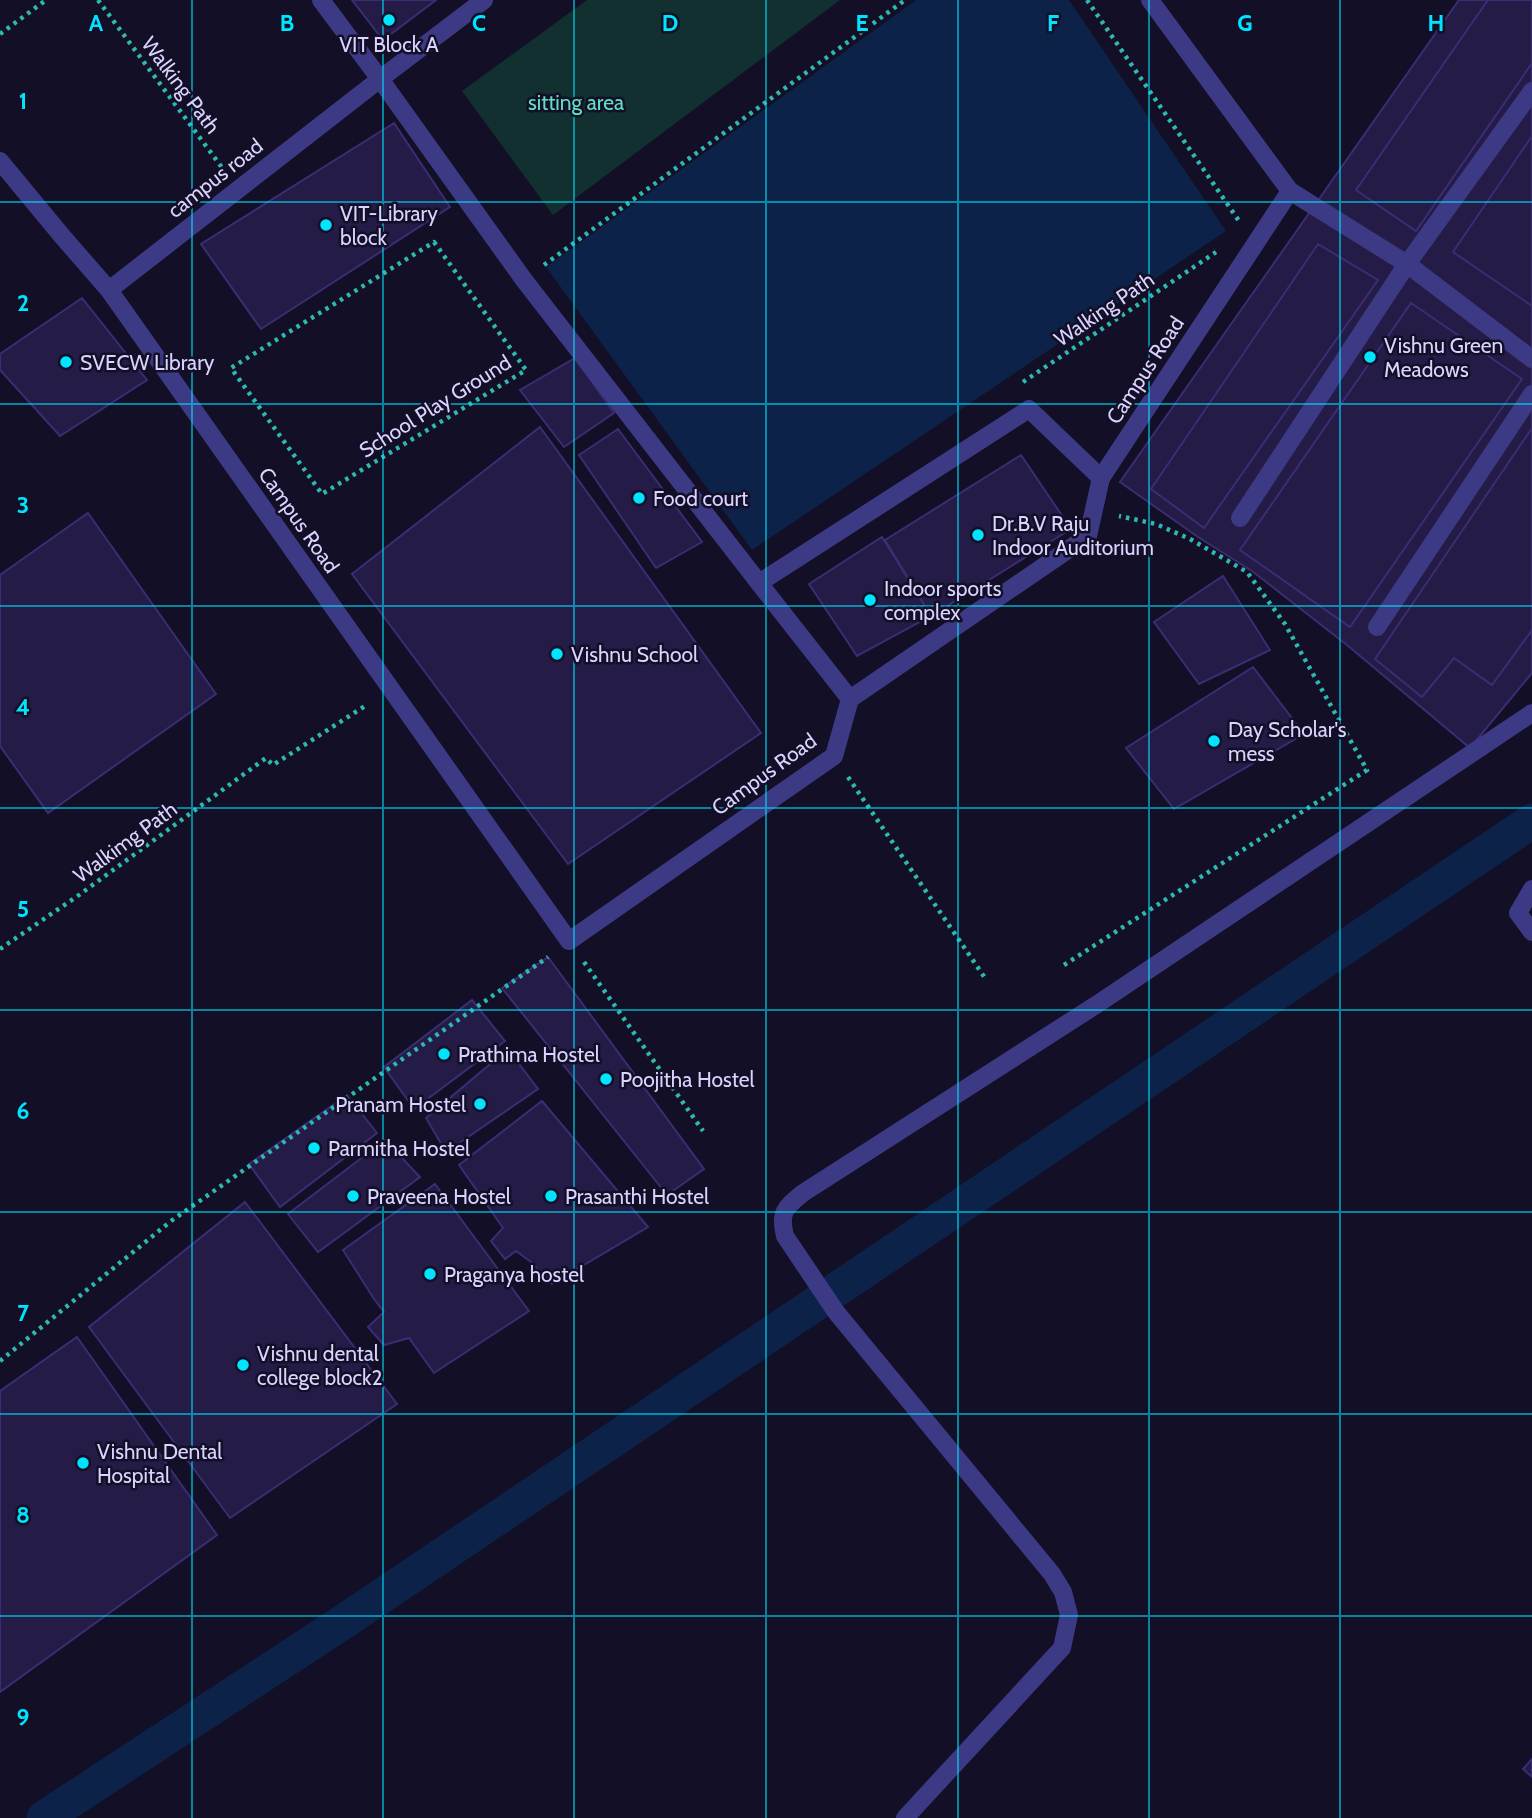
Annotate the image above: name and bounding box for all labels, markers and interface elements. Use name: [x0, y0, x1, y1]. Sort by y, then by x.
text: A: [89, 9, 104, 37]
text: B: [280, 9, 294, 37]
text: C: [472, 9, 486, 37]
text: D: [662, 9, 678, 37]
text: E: [855, 9, 869, 37]
text: F: [1047, 9, 1059, 37]
text: G: [1237, 9, 1253, 37]
text: H: [1428, 9, 1444, 37]
marker: VIT Block A: [381, 12, 397, 28]
street label: Walking Path: [136, 32, 226, 138]
place label: VIT Block A: [339, 32, 439, 57]
text: 1: [19, 87, 27, 115]
park label: sitting area: [528, 90, 624, 115]
street label: campus road: [162, 133, 268, 223]
place label: VIT-Library block: [340, 201, 438, 250]
marker: VIT-Library block: [318, 217, 334, 233]
street label: Walking Path: [1049, 267, 1159, 351]
text: 2: [17, 289, 29, 317]
street label: Campus Road: [1101, 312, 1189, 428]
place label: Vishnu Green Meadows: [1384, 333, 1503, 382]
street label: School Play Ground: [355, 349, 515, 463]
marker: Vishnu Green Meadows: [1362, 349, 1378, 365]
place label: SVECW Library: [80, 350, 215, 375]
marker: SVECW Library: [58, 354, 74, 370]
street label: Campus Road: [253, 462, 345, 578]
place label: Food court: [653, 486, 748, 511]
marker: Food court: [631, 490, 647, 506]
text: 3: [17, 491, 29, 519]
place label: Dr.B.V Raju Indoor Auditorium: [992, 511, 1154, 560]
marker: Dr.B.V Raju Indoor Auditorium: [970, 527, 986, 543]
place label: Indoor sports complex: [884, 576, 1002, 625]
marker: Indoor sports complex: [862, 592, 878, 608]
place label: Vishnu School: [571, 642, 698, 667]
marker: Vishnu School: [549, 646, 565, 662]
text: 4: [16, 693, 30, 721]
place label: Day Scholar's mess: [1228, 717, 1347, 766]
street label: Campus Road: [707, 728, 821, 820]
marker: Day Scholar's mess: [1206, 733, 1222, 749]
street label: Walkimg Path: [68, 796, 182, 888]
text: 5: [17, 895, 29, 923]
place label: Prathima Hostel: [458, 1042, 600, 1067]
marker: Prathima Hostel: [436, 1046, 452, 1062]
place label: Poojitha Hostel: [620, 1067, 755, 1093]
marker: Poojitha Hostel: [598, 1071, 614, 1087]
place label: Pranam Hostel: [335, 1092, 466, 1117]
marker: Pranam Hostel: [472, 1096, 488, 1112]
text: 6: [17, 1097, 29, 1125]
place label: Parmitha Hostel: [328, 1136, 470, 1161]
marker: Parmitha Hostel: [306, 1140, 322, 1156]
place label: Praveena Hostel: [367, 1184, 511, 1209]
place label: Prasanthi Hostel: [565, 1184, 709, 1209]
marker: Praveena Hostel: [345, 1188, 361, 1204]
marker: Prasanthi Hostel: [543, 1188, 559, 1204]
place label: Praganya hostel: [444, 1262, 584, 1287]
marker: Praganya hostel: [422, 1266, 438, 1282]
text: 7: [17, 1299, 29, 1327]
place label: Vishnu dental college block2: [257, 1341, 382, 1390]
marker: Vishnu dental college block2: [235, 1357, 251, 1373]
place label: Vishnu Dental Hospital: [97, 1439, 222, 1488]
marker: Vishnu Dental Hospital: [75, 1455, 91, 1471]
text: 8: [16, 1501, 30, 1529]
text: 9: [17, 1703, 29, 1731]

